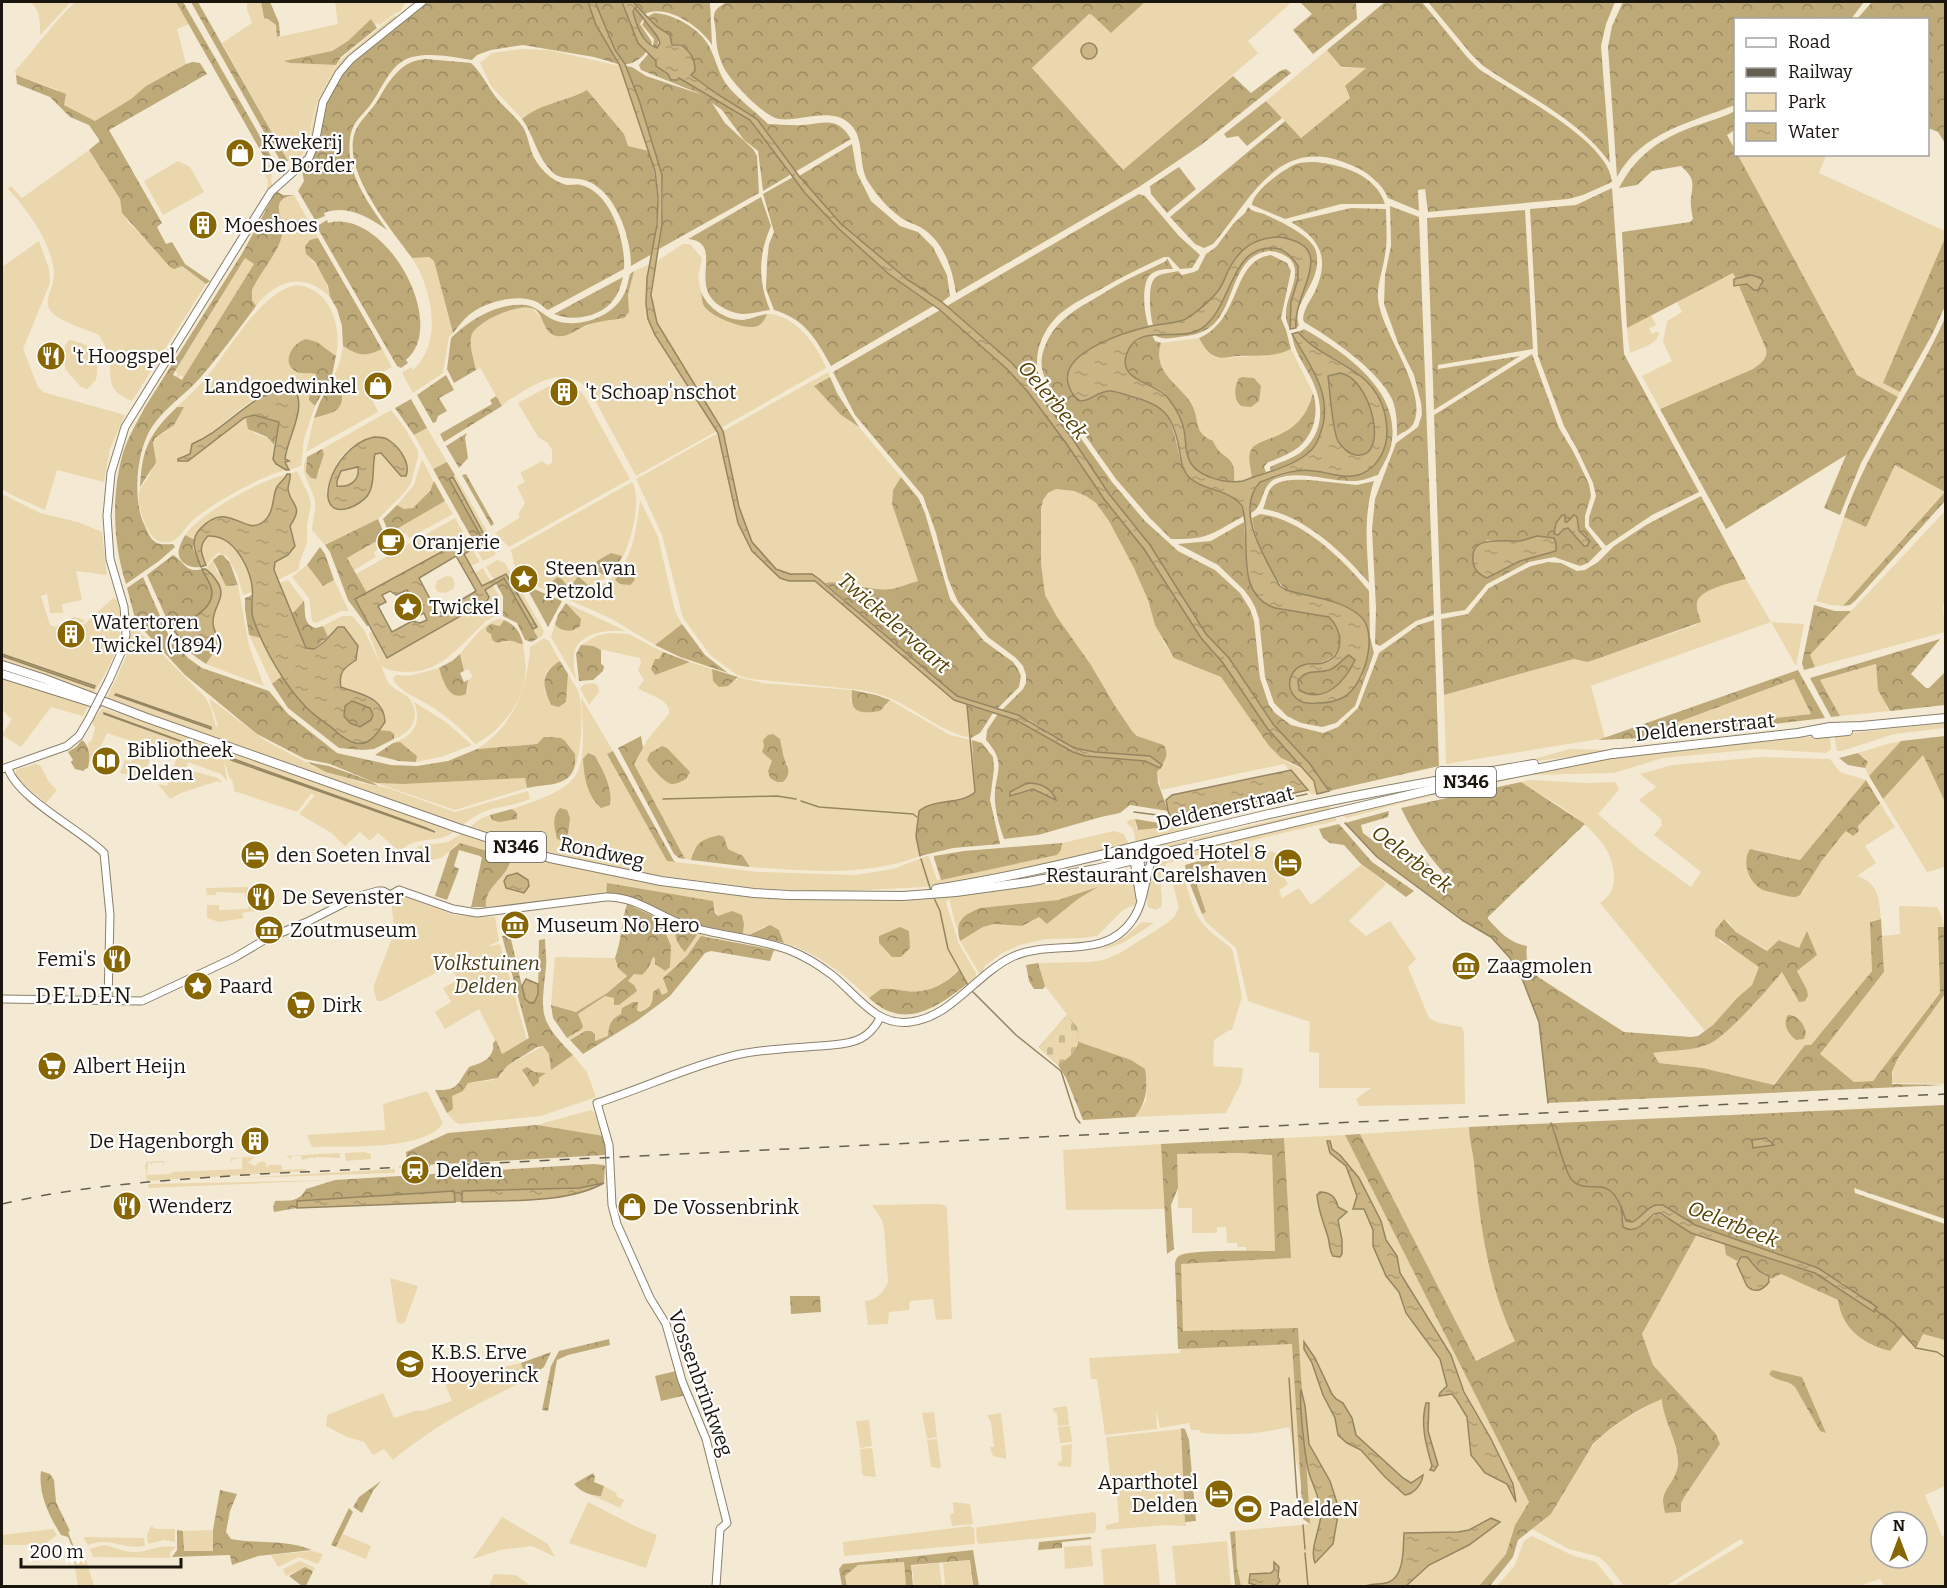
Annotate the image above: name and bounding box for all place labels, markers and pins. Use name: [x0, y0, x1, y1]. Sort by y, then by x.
place label: Kwekerij De Border: [261, 130, 354, 177]
shop icon: Kwekerij De Border: [224, 137, 256, 169]
building icon: Moeshoes: [187, 209, 219, 241]
place label: Moeshoes: [224, 213, 318, 237]
restaurant icon: 't Hoogspel: [35, 340, 67, 372]
place label: 't Hoogspel: [72, 344, 176, 368]
shop icon: Landgoedwinkel: [362, 370, 394, 402]
place label: Landgoedwinkel: [204, 374, 357, 398]
building icon: 't Schoap'nschot: [548, 376, 580, 408]
place label: 't Schoap'nschot: [585, 380, 736, 404]
cafe icon: Oranjerie: [375, 526, 407, 558]
place label: Oranjerie: [412, 530, 500, 555]
place label: Steen van Petzold: [545, 556, 636, 603]
place icon: Steen van Petzold: [508, 563, 540, 595]
place icon: Twickel: [392, 591, 424, 623]
place label: Twickel: [429, 595, 500, 619]
place label: Watertoren Twickel (1894): [92, 610, 222, 657]
building icon: Watertoren Twickel (1894): [55, 618, 87, 650]
place label: Bibliotheek Delden: [127, 738, 234, 785]
library icon: Bibliotheek Delden: [90, 745, 122, 777]
hotel icon: den Soeten Inval: [239, 839, 271, 871]
place label: Landgoed Hotel & Restaurant Carelshaven: [1046, 840, 1267, 887]
place label: den Soeten Inval: [276, 843, 430, 867]
hotel icon: Landgoed Hotel & Restaurant Carelshaven: [1272, 847, 1304, 879]
restaurant icon: De Sevenster: [245, 881, 277, 913]
place label: De Sevenster: [282, 885, 404, 909]
museum icon: Museum No Hero: [499, 909, 531, 941]
place label: Museum No Hero: [536, 913, 700, 937]
museum icon: Zoutmuseum: [253, 914, 285, 946]
place label: Zoutmuseum: [290, 918, 417, 942]
restaurant icon: Femi's: [101, 943, 133, 975]
place label: Femi's: [37, 947, 96, 971]
museum icon: Zaagmolen: [1450, 950, 1482, 982]
place label: Zaagmolen: [1487, 954, 1592, 978]
place icon: Paard: [182, 970, 214, 1002]
place label: Paard: [219, 974, 273, 998]
supermarket icon: Dirk: [285, 989, 317, 1021]
place label: Dirk: [322, 993, 362, 1017]
supermarket icon: Albert Heijn: [36, 1050, 68, 1082]
place label: Albert Heijn: [73, 1054, 186, 1079]
building icon: De Hagenborgh: [239, 1125, 271, 1157]
place label: De Hagenborgh: [89, 1129, 235, 1153]
station icon: Delden: [399, 1154, 431, 1186]
place label: Delden: [436, 1158, 503, 1182]
restaurant icon: Wenderz: [111, 1190, 143, 1222]
shop icon: De Vossenbrink: [616, 1191, 648, 1223]
place label: Wenderz: [148, 1194, 232, 1218]
place label: De Vossenbrink: [653, 1195, 800, 1219]
place label: K.B.S. Erve Hooyerinck: [431, 1340, 539, 1387]
school or university icon: K.B.S. Erve Hooyerinck: [394, 1348, 426, 1380]
place label: Aparthotel Delden: [1098, 1470, 1198, 1517]
hotel icon: Aparthotel Delden: [1203, 1478, 1235, 1510]
sports icon: PadeldeN: [1232, 1493, 1264, 1525]
place label: PadeldeN: [1269, 1497, 1359, 1521]

